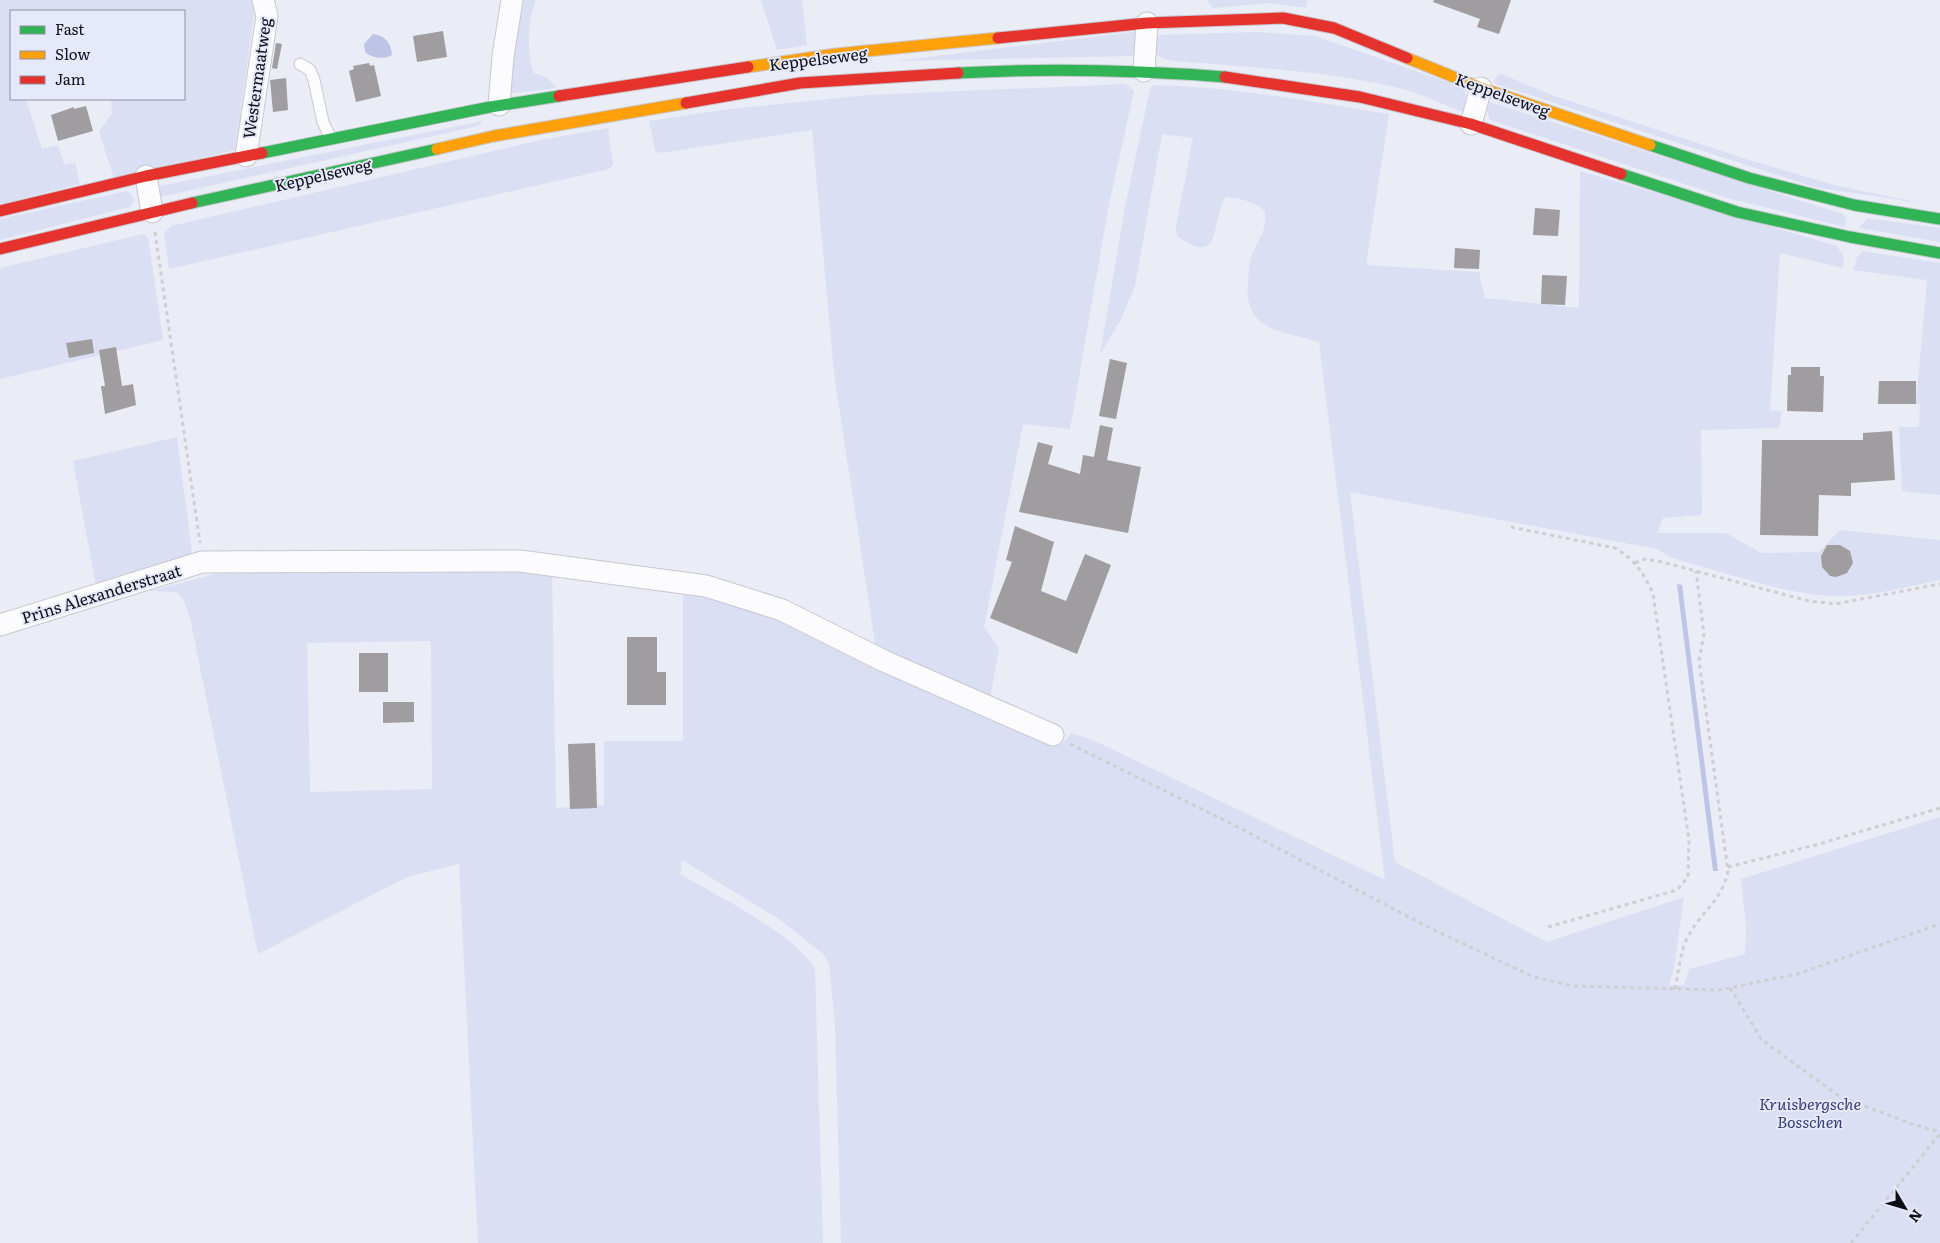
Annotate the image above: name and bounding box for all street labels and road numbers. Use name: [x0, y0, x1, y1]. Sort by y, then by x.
street label: Westermaatweg: [236, 16, 276, 140]
street label: Keppelseweg: [767, 40, 869, 76]
street label: Keppelseweg: [1452, 66, 1554, 122]
street label: Keppelseweg: [272, 151, 374, 197]
street label: Prins Alexanderstraat: [18, 557, 184, 629]

